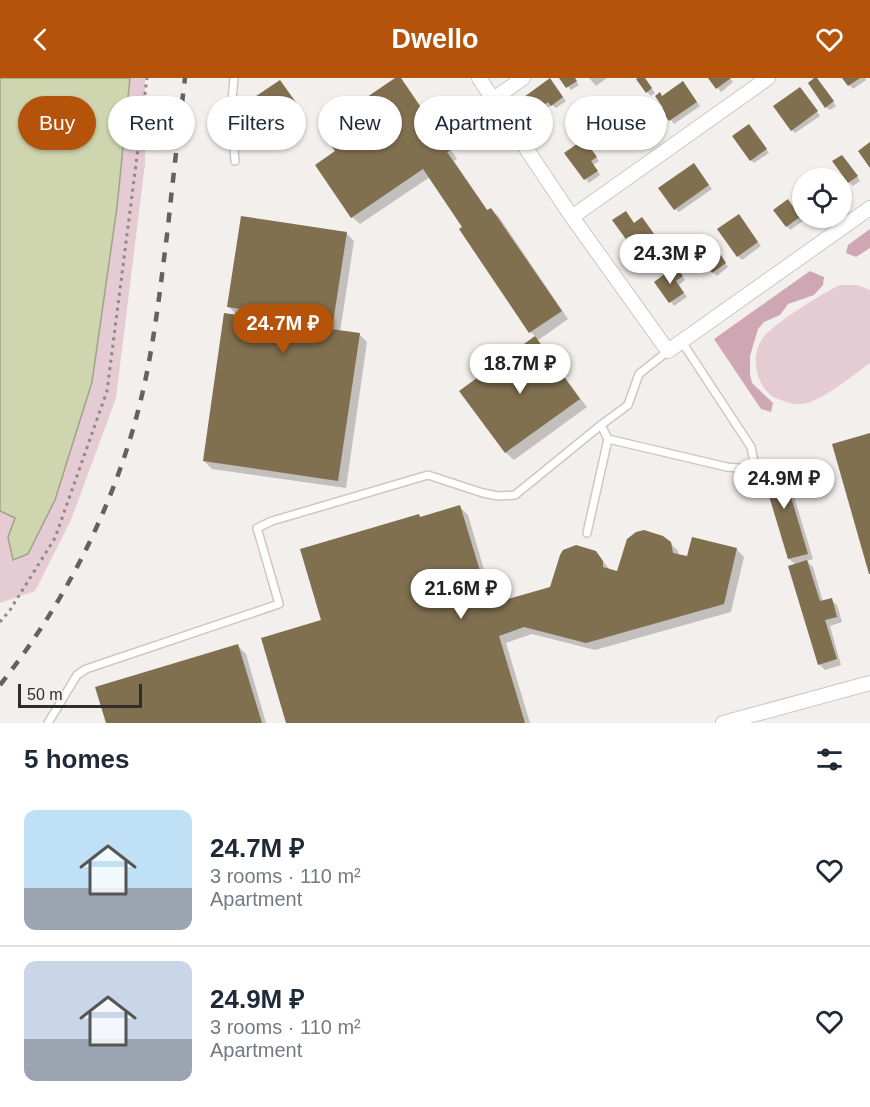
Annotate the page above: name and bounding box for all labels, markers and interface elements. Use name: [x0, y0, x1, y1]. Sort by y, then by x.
icon: back: [24, 23, 57, 56]
icon: heart: [813, 23, 846, 56]
text: Dwello: [391, 24, 479, 54]
chip: Buy: [18, 96, 96, 150]
chip: Rent: [108, 96, 195, 150]
chip: Filters: [207, 96, 306, 150]
chip: New: [318, 96, 402, 150]
chip: Apartment: [414, 96, 553, 150]
chip: House: [565, 96, 667, 150]
map controls: [792, 168, 852, 228]
button: locate: [792, 168, 852, 228]
pin: 24.3M ₽: [615, 234, 725, 285]
text: 24.3M ₽: [634, 242, 706, 264]
pin: 24.7M ₽: [228, 304, 338, 355]
text: 24.7M ₽: [247, 312, 319, 334]
pin: 18.7M ₽: [465, 344, 575, 395]
text: 18.7M ₽: [484, 352, 556, 374]
pin: 24.9M ₽: [729, 459, 839, 510]
text: 24.9M ₽: [748, 467, 820, 489]
pin: 21.6M ₽: [406, 569, 516, 620]
text: 21.6M ₽: [425, 577, 497, 599]
scale bar: [18, 681, 142, 708]
text: 50 m: [27, 686, 63, 703]
icon: filters: [813, 743, 846, 776]
text: 5 homes: [24, 744, 130, 774]
text: 24.7M ₽: [210, 833, 305, 863]
icon: home: [72, 834, 144, 906]
icon: heart: [813, 854, 846, 887]
text: 3 rooms · 110 m²: [210, 865, 361, 887]
text: Apartment: [210, 888, 302, 910]
text: 24.9M ₽: [210, 984, 305, 1014]
icon: home: [72, 985, 144, 1057]
icon: heart: [813, 1005, 846, 1038]
text: 3 rooms · 110 m²: [210, 1016, 361, 1038]
text: Apartment: [210, 1039, 302, 1061]

